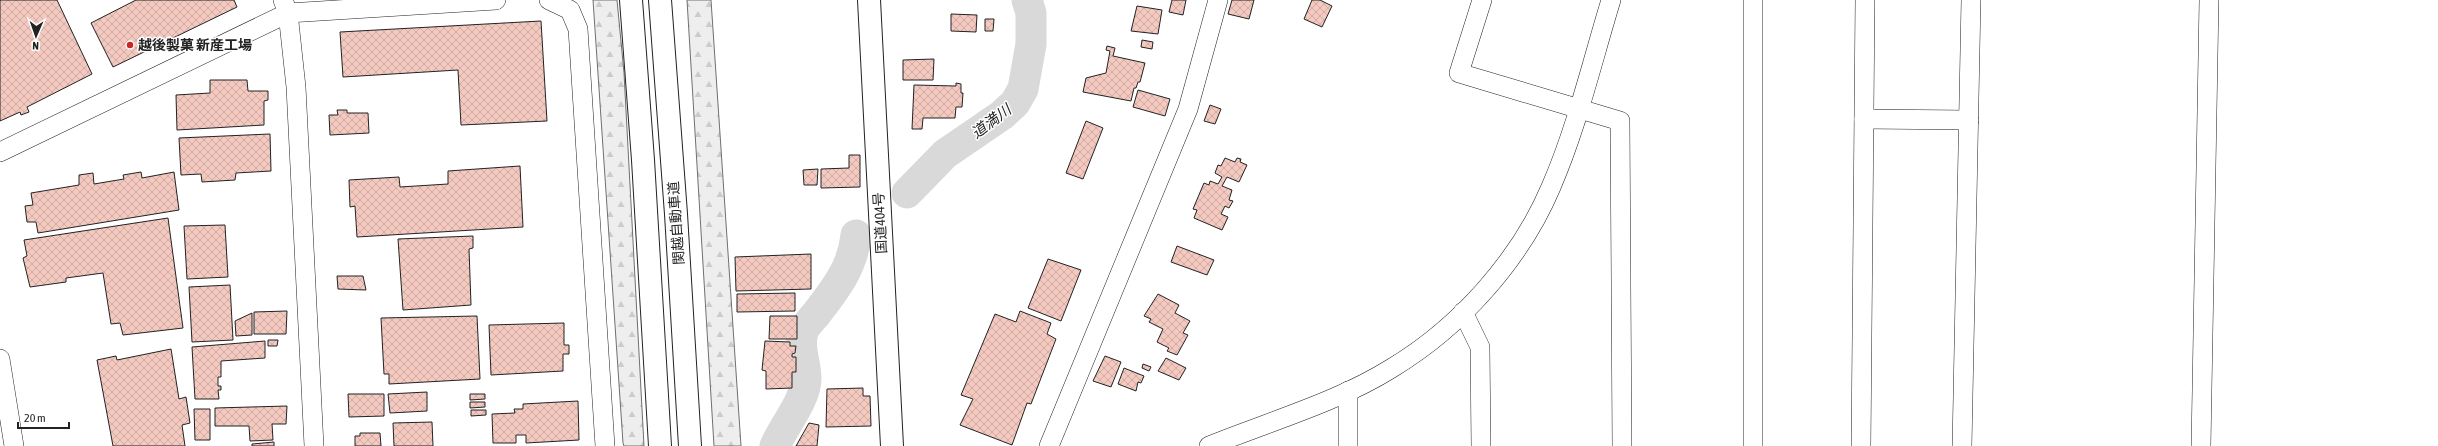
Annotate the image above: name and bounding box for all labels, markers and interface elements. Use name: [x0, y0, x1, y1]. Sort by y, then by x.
north arrow: [16, 16, 56, 56]
place label: 越後製菓 新産工場: [138, 37, 252, 53]
text: N: [32, 40, 39, 52]
marker: 越後製菓 新産工場: [125, 40, 135, 50]
water label: 道満川: [968, 99, 1016, 141]
street label: 関越自動車道: [665, 181, 687, 265]
street label: 国道404号: [870, 192, 890, 254]
scale bar: [18, 404, 69, 430]
text: 20 m: [24, 411, 46, 425]

